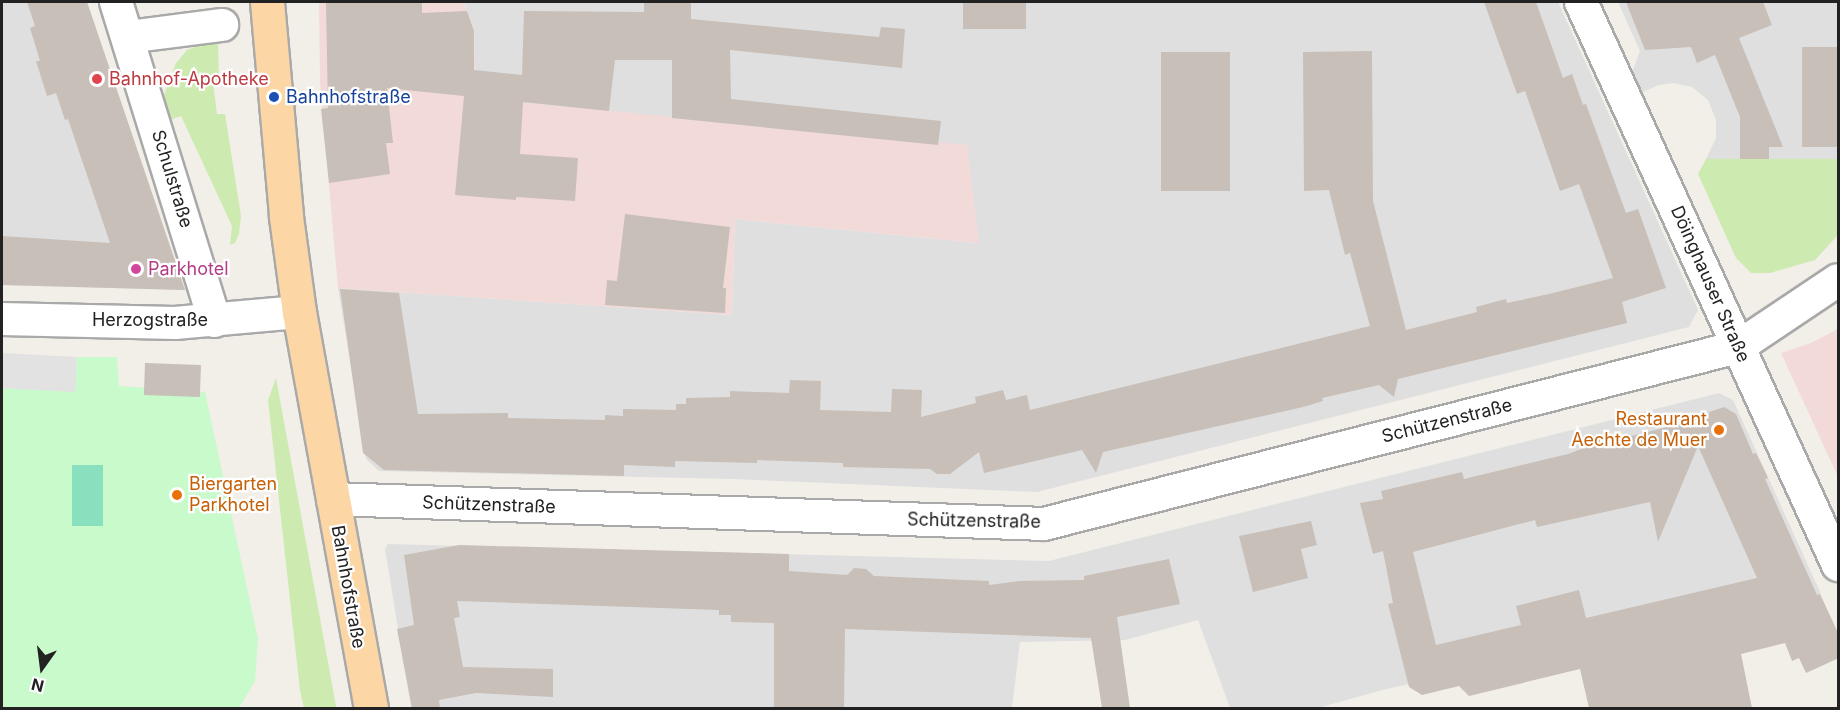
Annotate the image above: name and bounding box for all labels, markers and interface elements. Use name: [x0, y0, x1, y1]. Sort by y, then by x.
place label: Bahnhof-Apotheke: [109, 68, 269, 90]
marker: Bahnhof-Apotheke: [90, 72, 104, 86]
place label: Bahnhofstraße: [286, 86, 411, 108]
marker: Bahnhofstraße: [267, 90, 281, 104]
street label: Schulstraße: [147, 127, 197, 231]
street label: Döinghauser Straße: [1666, 202, 1754, 366]
place label: Parkhotel: [148, 258, 229, 280]
marker: Parkhotel: [129, 262, 143, 276]
street label: Herzogstraße: [92, 309, 208, 331]
street label: Schützenstraße: [1380, 394, 1514, 448]
place label: Restaurant Aechte de Muer: [1571, 409, 1707, 452]
marker: Restaurant Aechte de Muer: [1712, 423, 1726, 437]
place label: Biergarten Parkhotel: [189, 474, 277, 516]
marker: Biergarten Parkhotel: [170, 488, 184, 502]
street label: Schützenstraße: [422, 492, 556, 518]
street label: Schützenstraße: [907, 509, 1041, 533]
street label: Bahnhofstraße: [327, 524, 369, 650]
north arrow: [12, 638, 72, 698]
text: N: [29, 674, 46, 697]

